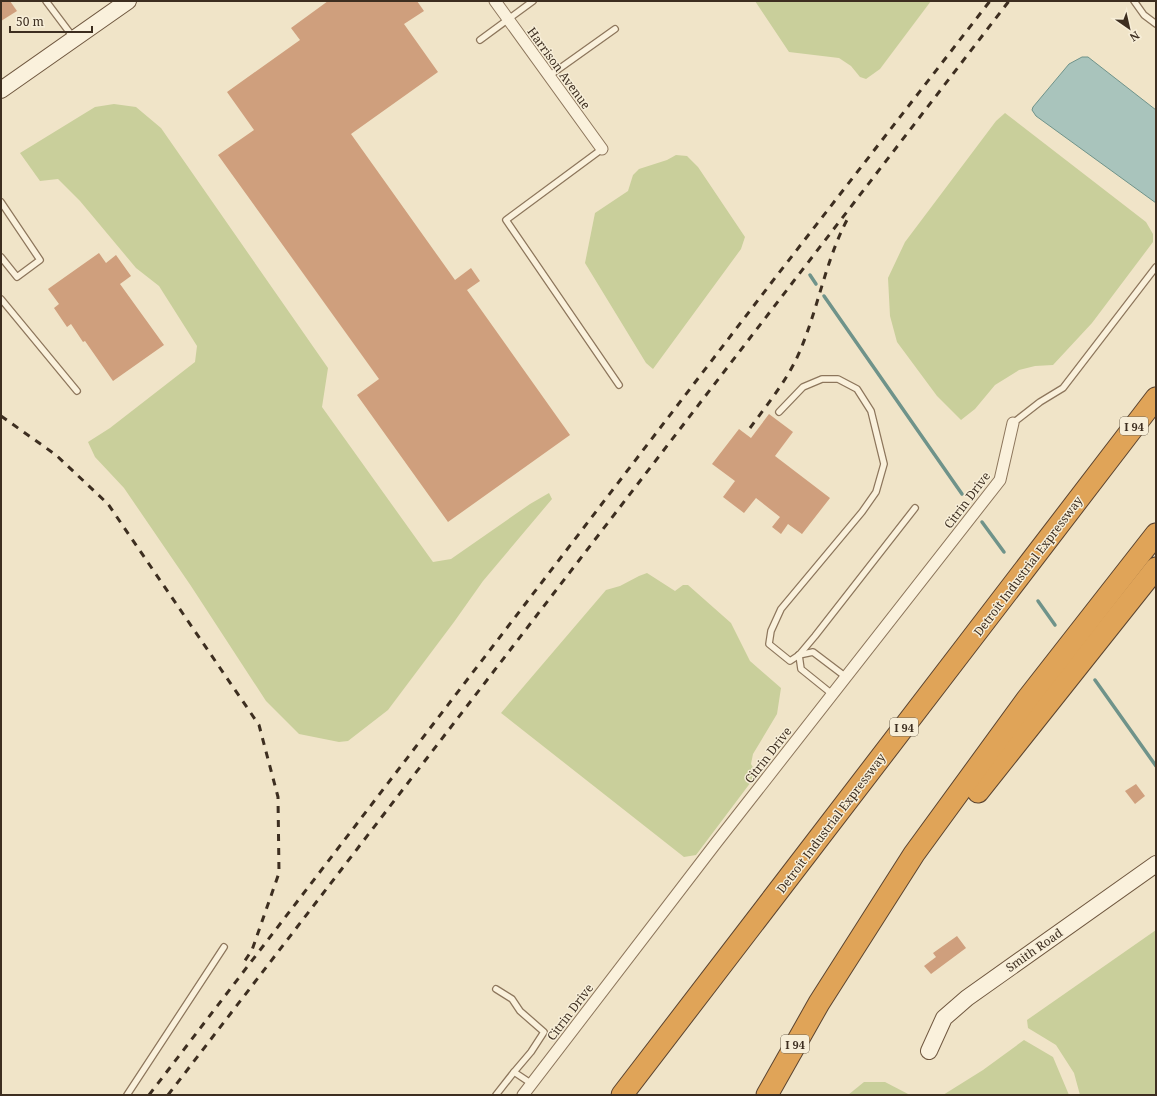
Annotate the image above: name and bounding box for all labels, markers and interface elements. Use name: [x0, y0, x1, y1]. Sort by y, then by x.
scale bar: [10, 8, 92, 34]
north arrow: [1109, 8, 1149, 48]
text: 50 m: [16, 13, 44, 30]
street label: Harrison Avenue: [523, 24, 595, 112]
text: N: [1127, 28, 1143, 46]
road number: I 94: [1120, 417, 1148, 435]
street label: Citrin Drive: [940, 468, 994, 532]
street label: Detroit Industrial Expressway: [970, 492, 1086, 640]
road number: I 94: [890, 718, 918, 736]
street label: Citrin Drive: [741, 723, 795, 787]
street label: Detroit Industrial Expressway: [773, 749, 889, 897]
street label: Smith Road: [1002, 924, 1066, 976]
street label: Citrin Drive: [543, 980, 597, 1044]
road number: I 94: [781, 1035, 809, 1053]

